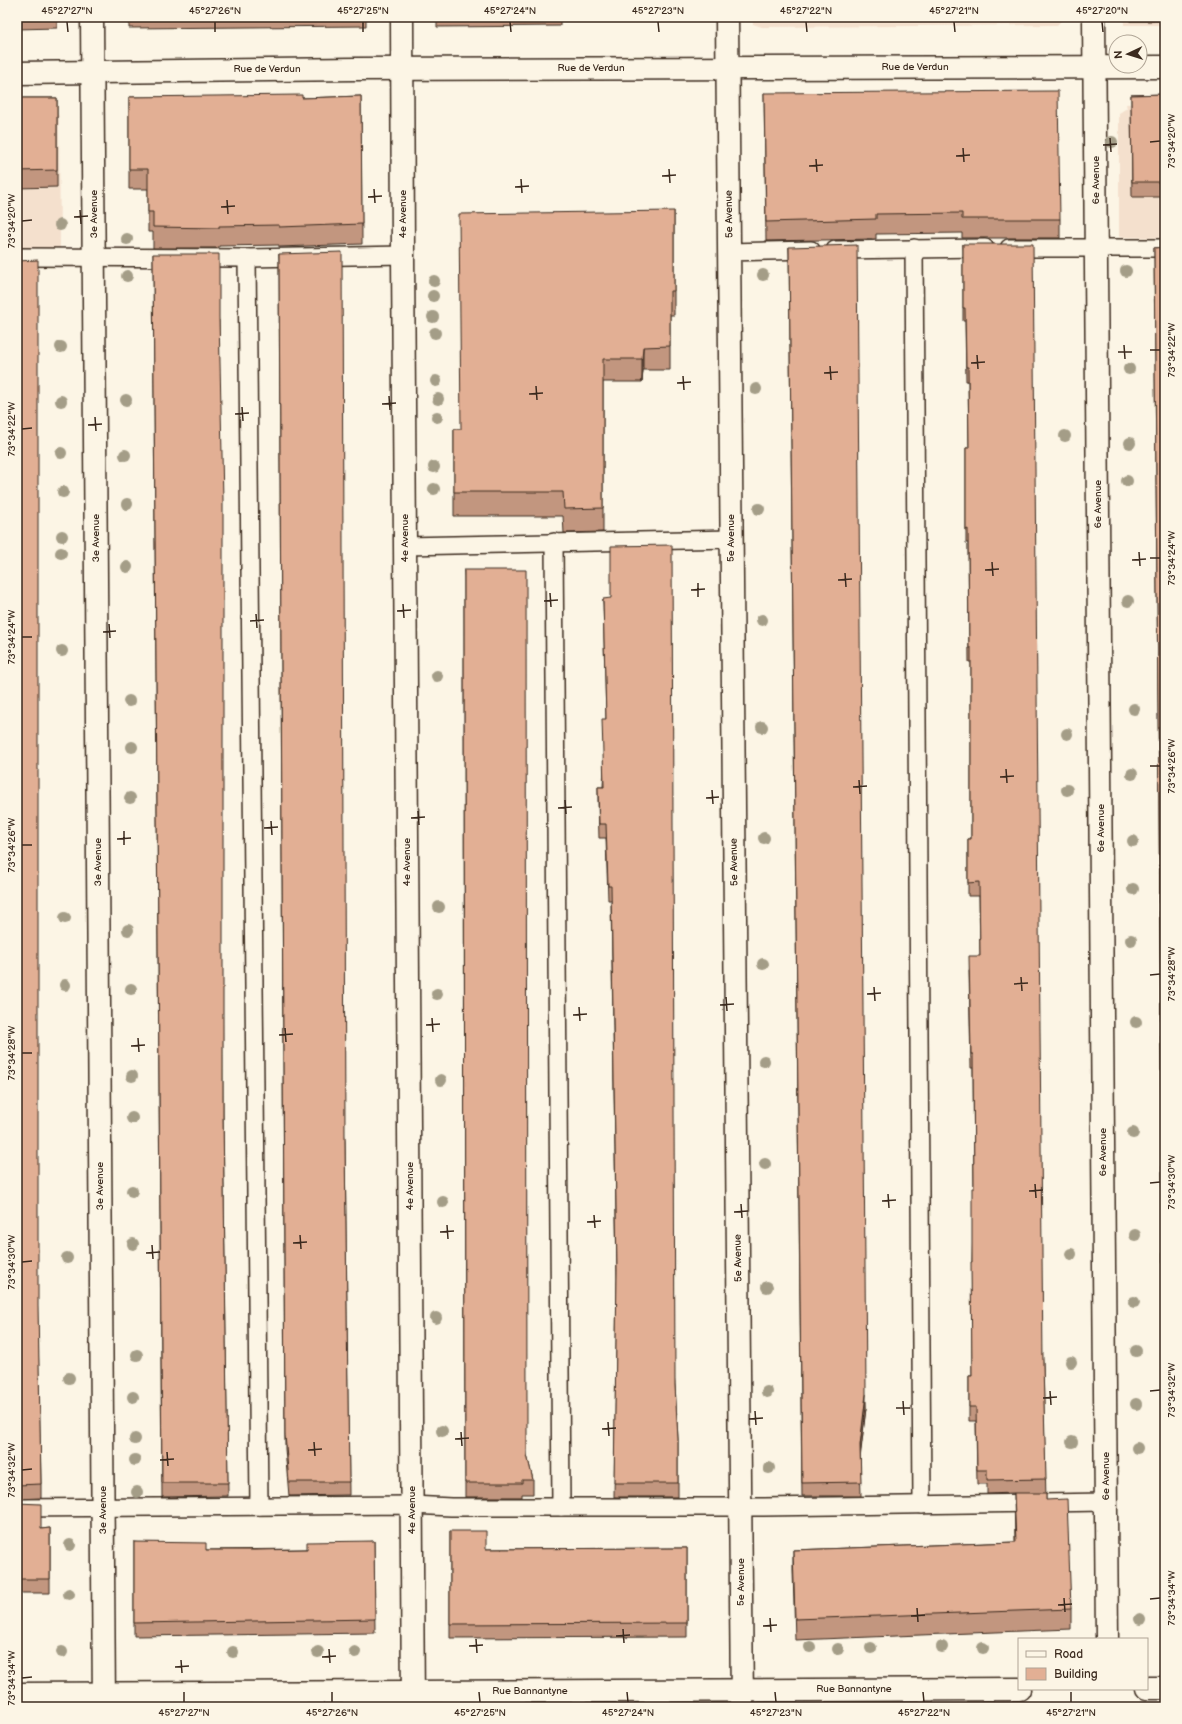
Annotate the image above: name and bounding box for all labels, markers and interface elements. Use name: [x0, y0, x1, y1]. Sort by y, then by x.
text: 45°27'27"N: [41, 5, 93, 17]
text: 45°27'26"N: [189, 5, 241, 17]
text: 45°27'25"N: [337, 5, 389, 17]
text: 45°27'24"N: [484, 5, 536, 17]
text: 45°27'23"N: [632, 5, 684, 17]
text: 45°27'22"N: [780, 5, 832, 17]
text: 45°27'21"N: [929, 5, 979, 17]
text: 45°27'20"N: [1076, 5, 1128, 17]
north arrow: [1108, 34, 1148, 74]
text: N: [1112, 50, 1125, 59]
street label: Rue de Verdun: [881, 61, 949, 73]
street label: Rue de Verdun: [557, 62, 625, 74]
street label: Rue de Verdun: [233, 63, 301, 75]
text: 73°34'20"W: [1166, 114, 1178, 168]
street label: 6e Avenue: [1090, 156, 1102, 204]
street label: 3e Avenue: [88, 190, 100, 238]
street label: 4e Avenue: [397, 190, 409, 238]
street label: 5e Avenue: [723, 190, 735, 238]
text: 73°34'20"W: [6, 194, 18, 248]
text: 73°34'22"W: [1166, 323, 1178, 377]
text: 73°34'22"W: [6, 402, 18, 456]
street label: 6e Avenue: [1092, 480, 1104, 528]
street label: 3e Avenue: [90, 514, 102, 562]
street label: 4e Avenue: [399, 514, 411, 562]
street label: 5e Avenue: [725, 514, 737, 562]
text: 73°34'24"W: [1166, 531, 1178, 585]
text: 73°34'24"W: [6, 610, 18, 664]
text: 73°34'26"W: [1166, 739, 1178, 793]
street label: 6e Avenue: [1095, 804, 1107, 852]
text: 73°34'26"W: [6, 818, 18, 872]
street label: 3e Avenue: [92, 838, 104, 886]
street label: 4e Avenue: [401, 838, 413, 886]
street label: 5e Avenue: [728, 838, 740, 886]
text: 73°34'28"W: [1166, 947, 1178, 1001]
text: 73°34'28"W: [6, 1026, 18, 1080]
street label: 6e Avenue: [1097, 1128, 1109, 1176]
text: 73°34'30"W: [1166, 1155, 1178, 1209]
street label: 3e Avenue: [94, 1162, 106, 1210]
street label: 4e Avenue: [404, 1162, 416, 1210]
street label: 5e Avenue: [732, 1234, 744, 1282]
text: 73°34'30"W: [6, 1235, 18, 1289]
text: 73°34'32"W: [1166, 1363, 1178, 1417]
text: 73°34'32"W: [6, 1443, 18, 1497]
street label: 6e Avenue: [1100, 1452, 1112, 1500]
street label: 3e Avenue: [97, 1486, 109, 1534]
street label: 4e Avenue: [406, 1486, 418, 1534]
street label: 5e Avenue: [735, 1558, 747, 1606]
text: 73°34'34"W: [1166, 1570, 1178, 1626]
legend: [1018, 1638, 1148, 1690]
text: Road: [1054, 1647, 1083, 1662]
text: 73°34'34"W: [6, 1650, 18, 1706]
text: Building: [1054, 1667, 1098, 1682]
street label: Rue Bannantyne: [816, 1683, 892, 1695]
street label: Rue Bannantyne: [492, 1685, 568, 1697]
text: 45°27'27"N: [158, 1707, 210, 1719]
text: 45°27'26"N: [306, 1707, 358, 1719]
text: 45°27'25"N: [454, 1707, 506, 1719]
text: 45°27'24"N: [602, 1707, 654, 1719]
text: 45°27'23"N: [750, 1707, 802, 1719]
text: 45°27'22"N: [898, 1707, 950, 1719]
text: 45°27'21"N: [1046, 1707, 1096, 1719]

